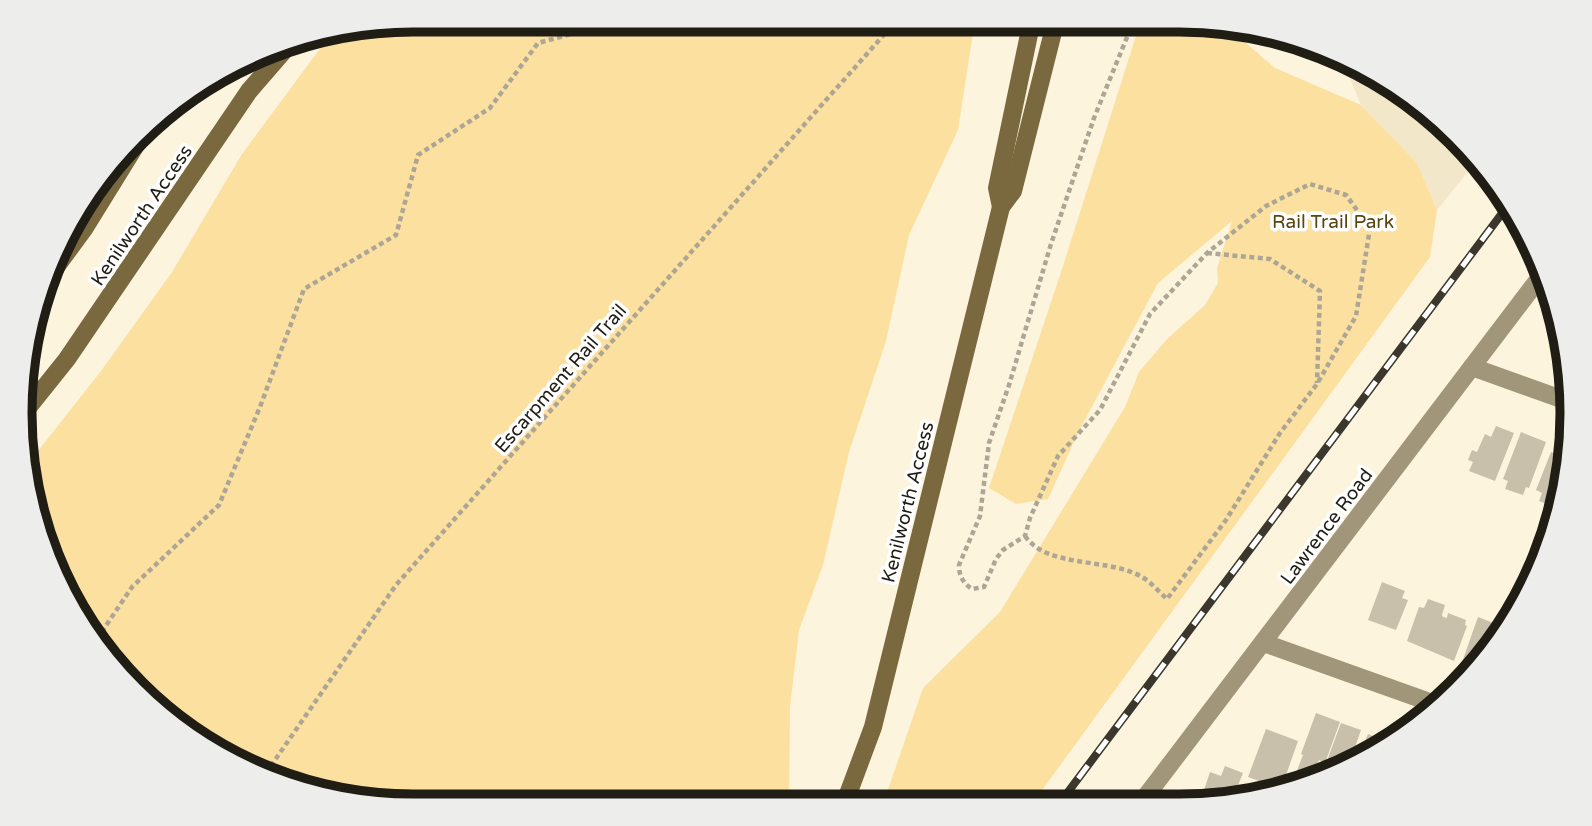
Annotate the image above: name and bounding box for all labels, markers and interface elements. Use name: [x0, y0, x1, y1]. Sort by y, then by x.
street label: Kenilworth Access: [87, 141, 197, 290]
park label: Rail Trail Park: [1272, 211, 1394, 233]
street label: Escarpment Rail Trail: [490, 300, 631, 457]
street label: Kenilworth Access: [877, 419, 939, 585]
street label: Lawrence Road: [1276, 464, 1378, 589]

